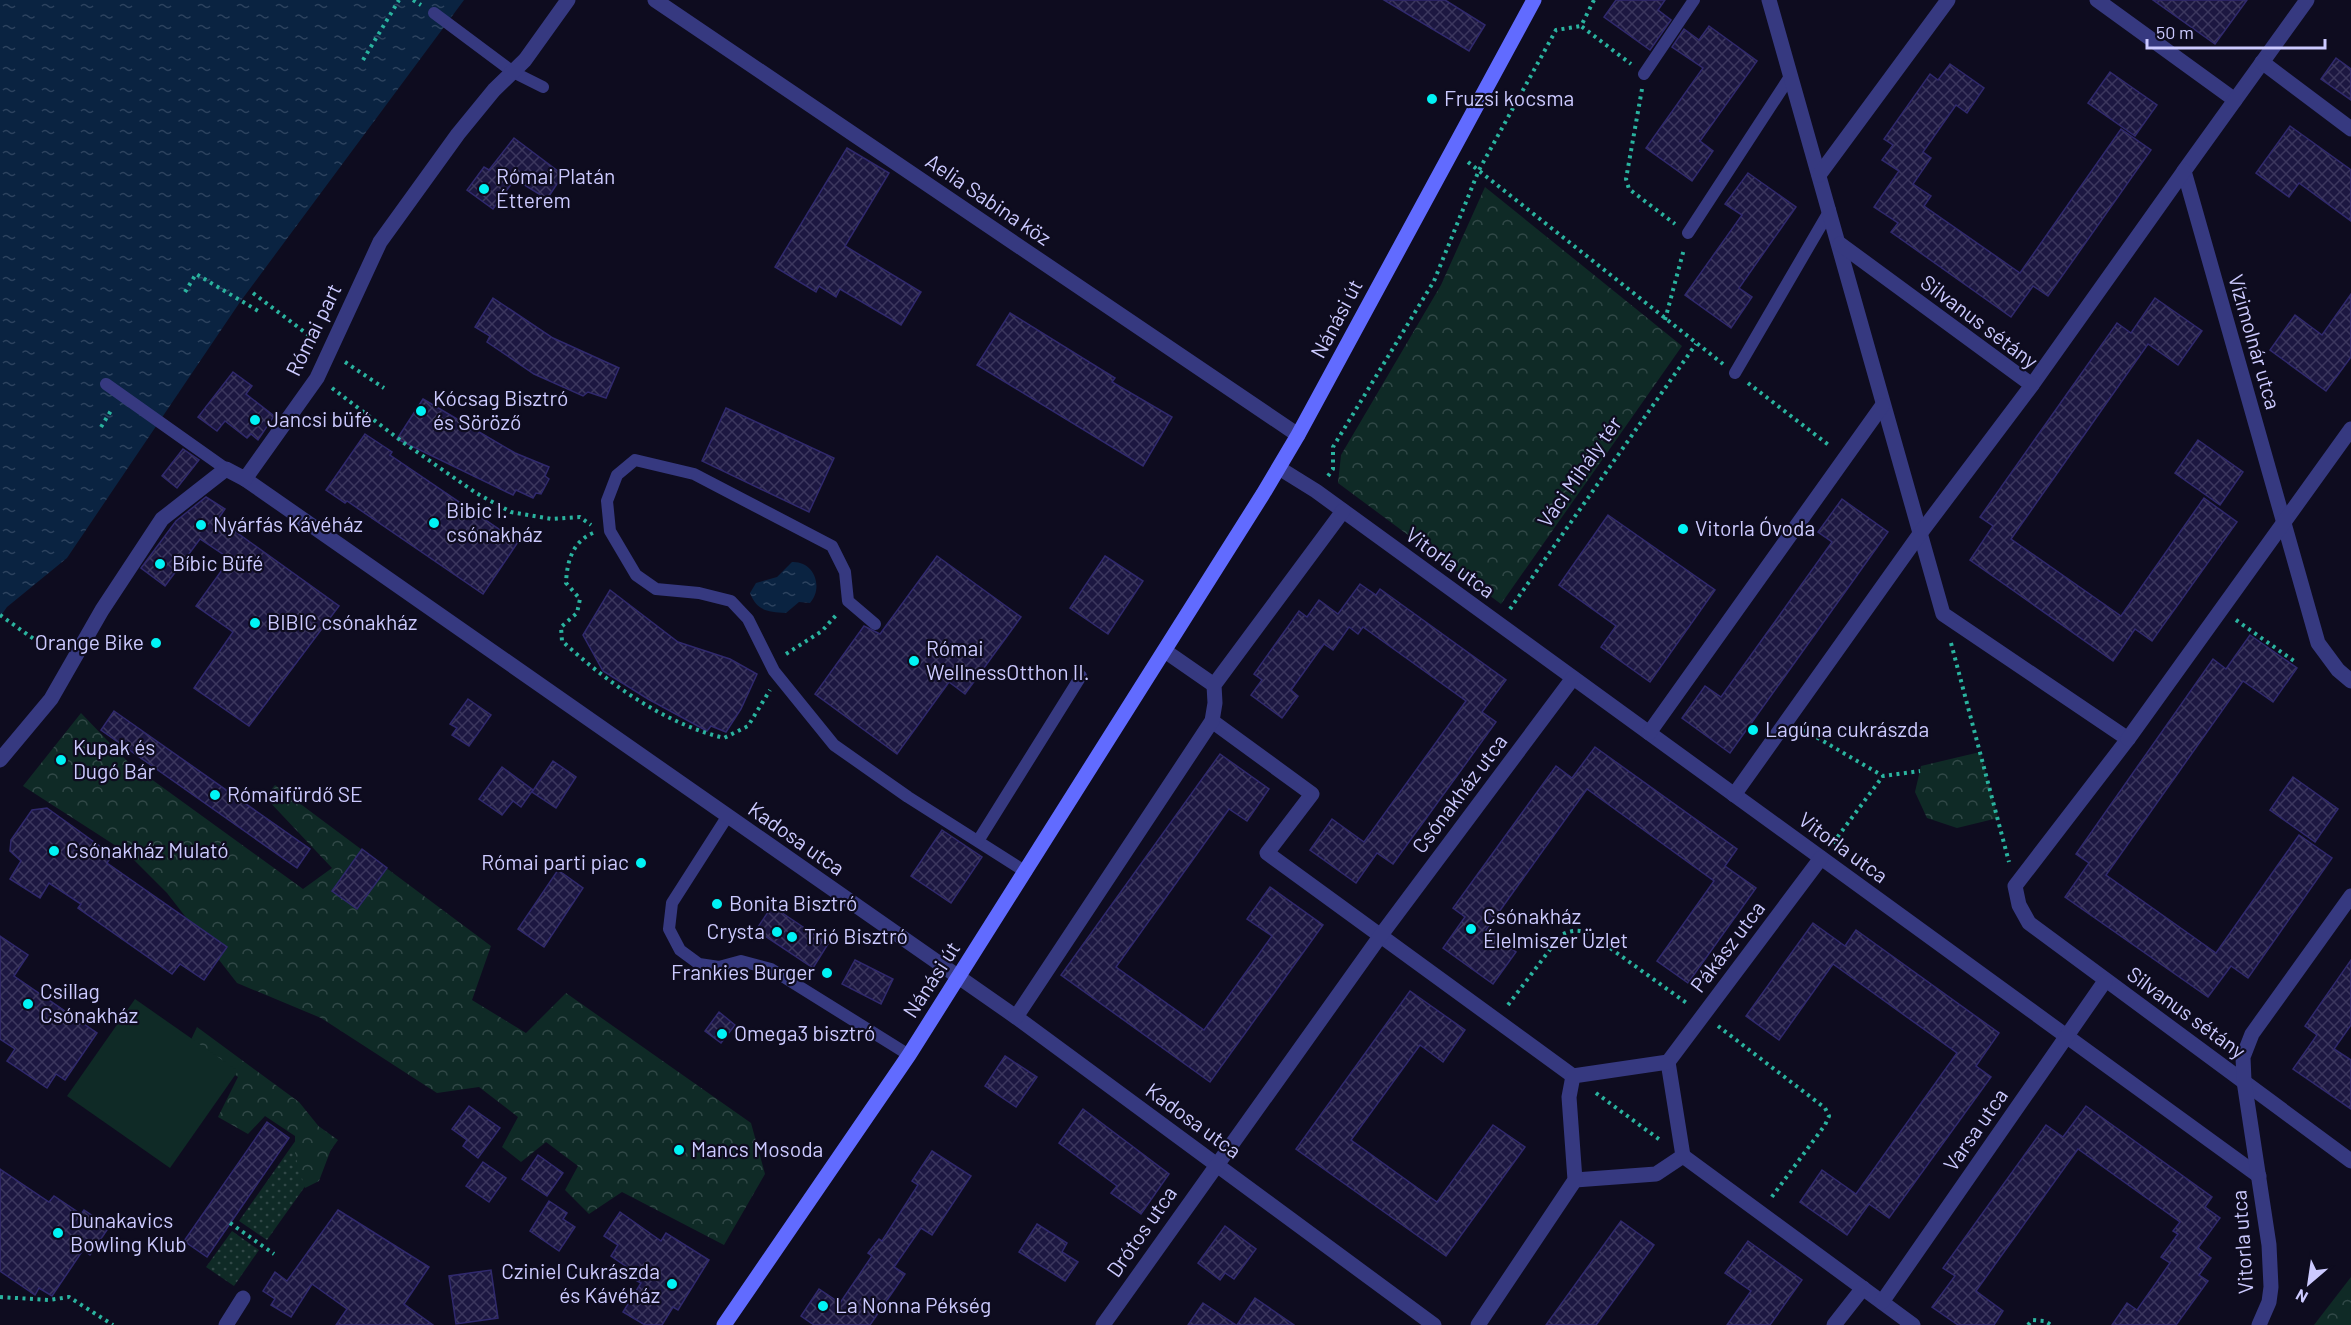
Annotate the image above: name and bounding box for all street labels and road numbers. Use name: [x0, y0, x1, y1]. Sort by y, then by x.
street label: Aelia Sabina köz: [922, 148, 1056, 250]
street label: Silvanus sétány: [1916, 269, 2044, 373]
street label: Vízimolnár utca: [2224, 271, 2287, 412]
street label: Nánási út: [1305, 275, 1367, 362]
street label: Római part: [280, 279, 346, 380]
street label: Váci Mihály tér: [1531, 411, 1626, 531]
street label: Vitorla utca: [1401, 521, 1500, 603]
street label: Csónakház utca: [1406, 729, 1512, 858]
street label: Kadosa utca: [744, 795, 850, 880]
street label: Vitorla utca: [1794, 806, 1893, 888]
street label: Pákász utca: [1684, 895, 1769, 997]
street label: Nánási út: [897, 936, 965, 1022]
street label: Silvanus sétány: [2123, 960, 2251, 1063]
street label: Kadosa utca: [1141, 1077, 1246, 1163]
street label: Varsa utca: [1937, 1083, 2012, 1175]
street label: Drótos utca: [1100, 1181, 1181, 1281]
street label: Vitorla utca: [2225, 1189, 2258, 1295]

